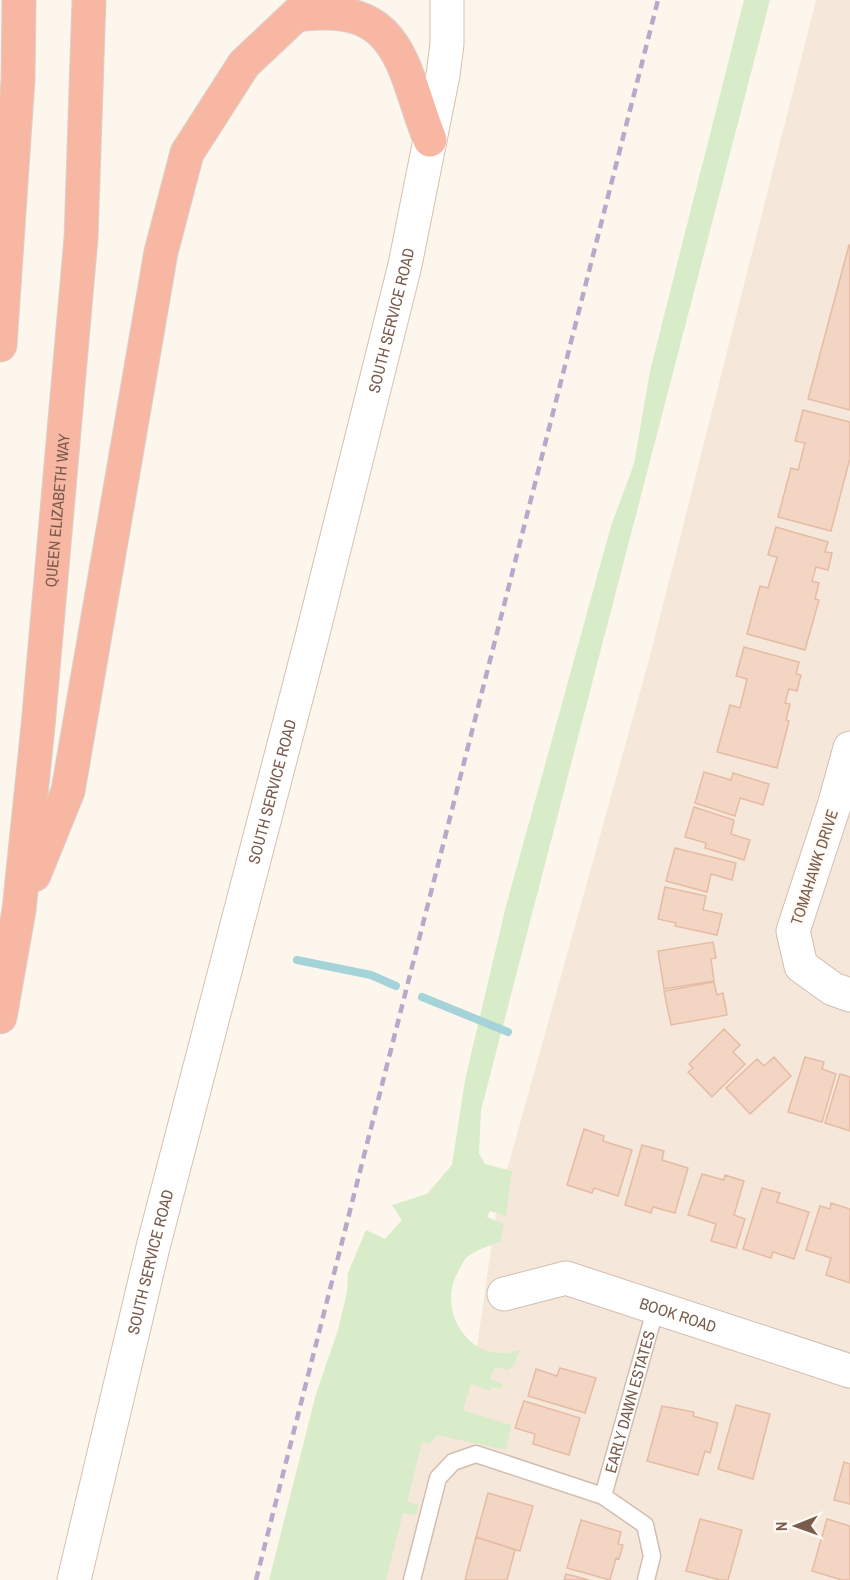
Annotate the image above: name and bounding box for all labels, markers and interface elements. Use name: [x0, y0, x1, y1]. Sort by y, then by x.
street label: SOUTH SERVICE ROAD: [362, 246, 419, 395]
street label: QUEEN ELIZABETH WAY: [39, 433, 75, 588]
street label: SOUTH SERVICE ROAD: [242, 717, 301, 866]
street label: TOMAHAWK DRIVE: [785, 806, 843, 928]
street label: SOUTH SERVICE ROAD: [122, 1187, 179, 1337]
street label: BOOK ROAD: [637, 1292, 719, 1338]
street label: EARLY DAWN ESTATES: [599, 1328, 660, 1475]
north arrow: [766, 1496, 826, 1556]
text: N: [770, 1521, 792, 1531]

